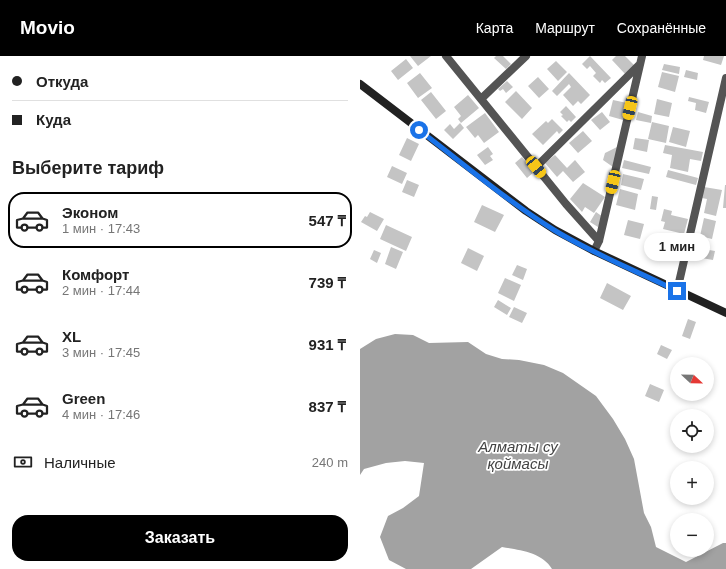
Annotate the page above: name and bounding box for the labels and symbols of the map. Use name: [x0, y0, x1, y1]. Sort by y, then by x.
car: [621, 95, 639, 121]
route start: [410, 121, 428, 139]
car: [524, 154, 548, 180]
car: [604, 169, 622, 195]
callout: 1 мин: [644, 233, 710, 261]
route end: [668, 282, 686, 300]
north arrow: [670, 357, 714, 401]
water label: Алматы су қоймасы: [477, 438, 559, 472]

